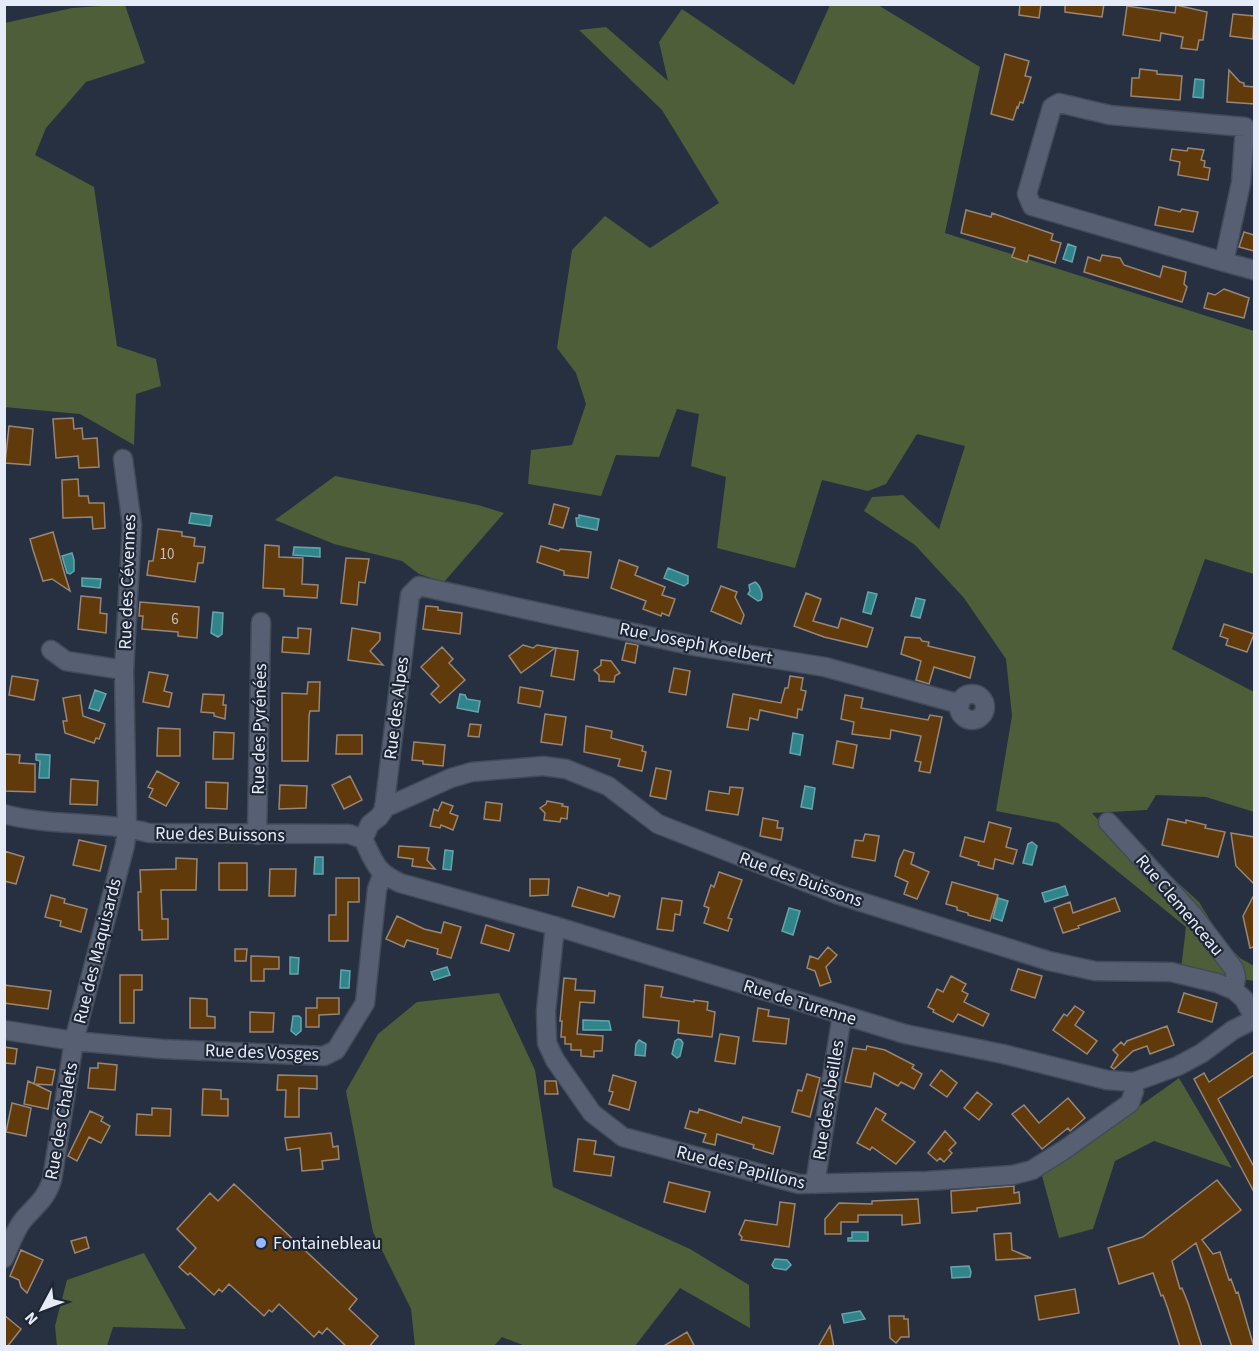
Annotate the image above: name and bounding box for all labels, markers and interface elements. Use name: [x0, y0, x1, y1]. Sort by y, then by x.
street label: Rue des Cévennes: [113, 514, 142, 650]
house number: 10: [160, 544, 174, 565]
house number: 6: [171, 609, 179, 630]
street label: Rue Joseph Koelbert: [617, 616, 775, 671]
street label: Rue des Alpes: [378, 655, 415, 761]
street label: Rue des Pyrénées: [246, 663, 273, 795]
street label: Rue des Buissons: [155, 821, 285, 848]
street label: Rue des Buissons: [736, 846, 866, 913]
street label: Rue Clemenceau: [1130, 849, 1230, 961]
street label: Rue des Maquisards: [67, 876, 128, 1027]
street label: Rue de Turenne: [740, 973, 860, 1032]
street label: Rue des Vosges: [204, 1038, 319, 1067]
street label: Rue des Abeilles: [807, 1038, 850, 1162]
street label: Rue des Chalets: [39, 1061, 84, 1182]
street label: Rue des Papillons: [674, 1139, 808, 1196]
place label: Fontainebleau: [273, 1231, 381, 1256]
marker: Fontainebleau: [254, 1236, 268, 1250]
north arrow: [12, 1279, 72, 1339]
text: N: [20, 1307, 43, 1329]

